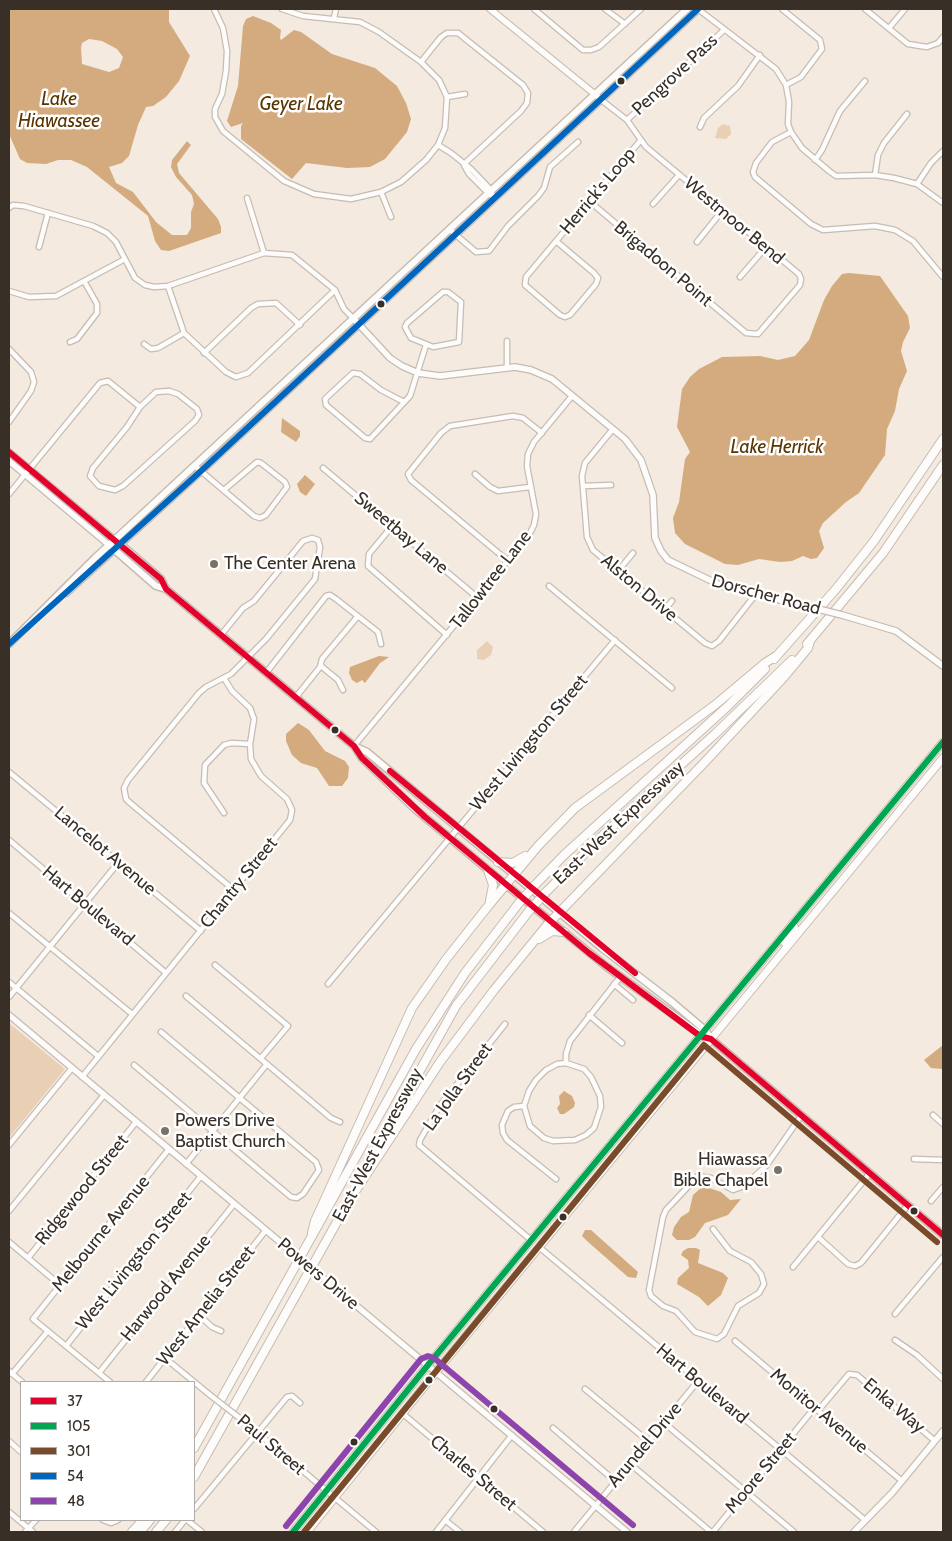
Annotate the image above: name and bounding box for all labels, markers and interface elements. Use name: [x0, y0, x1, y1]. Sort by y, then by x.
street label: Pengrove Pass: [628, 30, 722, 120]
unlabelled marker: [616, 76, 626, 86]
water label: Lake Hiawassee: [18, 88, 100, 132]
water label: Geyer Lake: [259, 93, 343, 115]
street label: Herrick's Loop: [556, 143, 640, 239]
street label: Westmoor Bend: [679, 173, 789, 269]
street label: Brigadoon Point: [610, 217, 716, 311]
unlabelled marker: [376, 299, 386, 309]
water label: Lake Herrick: [731, 436, 823, 458]
street label: Sweetbay Lane: [350, 487, 452, 579]
street label: Tallowtree Lane: [446, 526, 536, 634]
street label: Alston Drive: [596, 550, 682, 626]
place label: The Center Arena: [224, 553, 356, 575]
marker: The Center Arena: [208, 558, 220, 570]
street label: Dorscher Road: [709, 570, 823, 620]
street label: West Livingston Street: [466, 670, 592, 816]
unlabelled marker: [330, 725, 340, 735]
street label: East-West Expressway: [549, 757, 689, 889]
street label: Lancelot Avenue: [50, 802, 160, 900]
street label: Chantry Street: [196, 833, 282, 933]
street label: Hart Boulevard: [38, 861, 138, 951]
street label: La Jolla Street: [419, 1039, 497, 1135]
street label: East-West Expressway: [328, 1064, 428, 1226]
place label: Powers Drive Baptist Church: [175, 1110, 285, 1152]
marker: Powers Drive Baptist Church: [159, 1125, 171, 1137]
street label: Ridgewood Street: [31, 1130, 133, 1250]
place label: Hiawassa Bible Chapel: [673, 1149, 768, 1192]
marker: Hiawassa Bible Chapel: [772, 1164, 784, 1176]
street label: Melbourne Avenue: [48, 1172, 154, 1296]
street label: West Livingston Street: [72, 1188, 196, 1334]
unlabelled marker: [909, 1206, 919, 1216]
unlabelled marker: [558, 1212, 568, 1222]
street label: Harwood Avenue: [116, 1230, 216, 1346]
street label: Powers Drive: [273, 1234, 363, 1314]
street label: West Amelia Street: [152, 1242, 260, 1370]
street label: Hart Boulevard: [652, 1339, 752, 1429]
street label: Monitor Avenue: [766, 1364, 872, 1458]
street label: Enka Way: [859, 1374, 929, 1438]
unlabelled marker: [424, 1375, 434, 1385]
legend: [20, 1381, 195, 1521]
text: 37: [67, 1392, 83, 1410]
street label: Arundel Drive: [603, 1398, 687, 1492]
unlabelled marker: [489, 1404, 499, 1414]
street label: Paul Street: [232, 1410, 310, 1480]
text: 105: [67, 1417, 90, 1435]
street label: Moore Street: [721, 1428, 801, 1518]
street label: Charles Street: [425, 1431, 521, 1515]
unlabelled marker: [349, 1437, 359, 1447]
text: 301: [67, 1442, 90, 1460]
text: 54: [67, 1467, 84, 1485]
text: 48: [67, 1492, 85, 1510]

